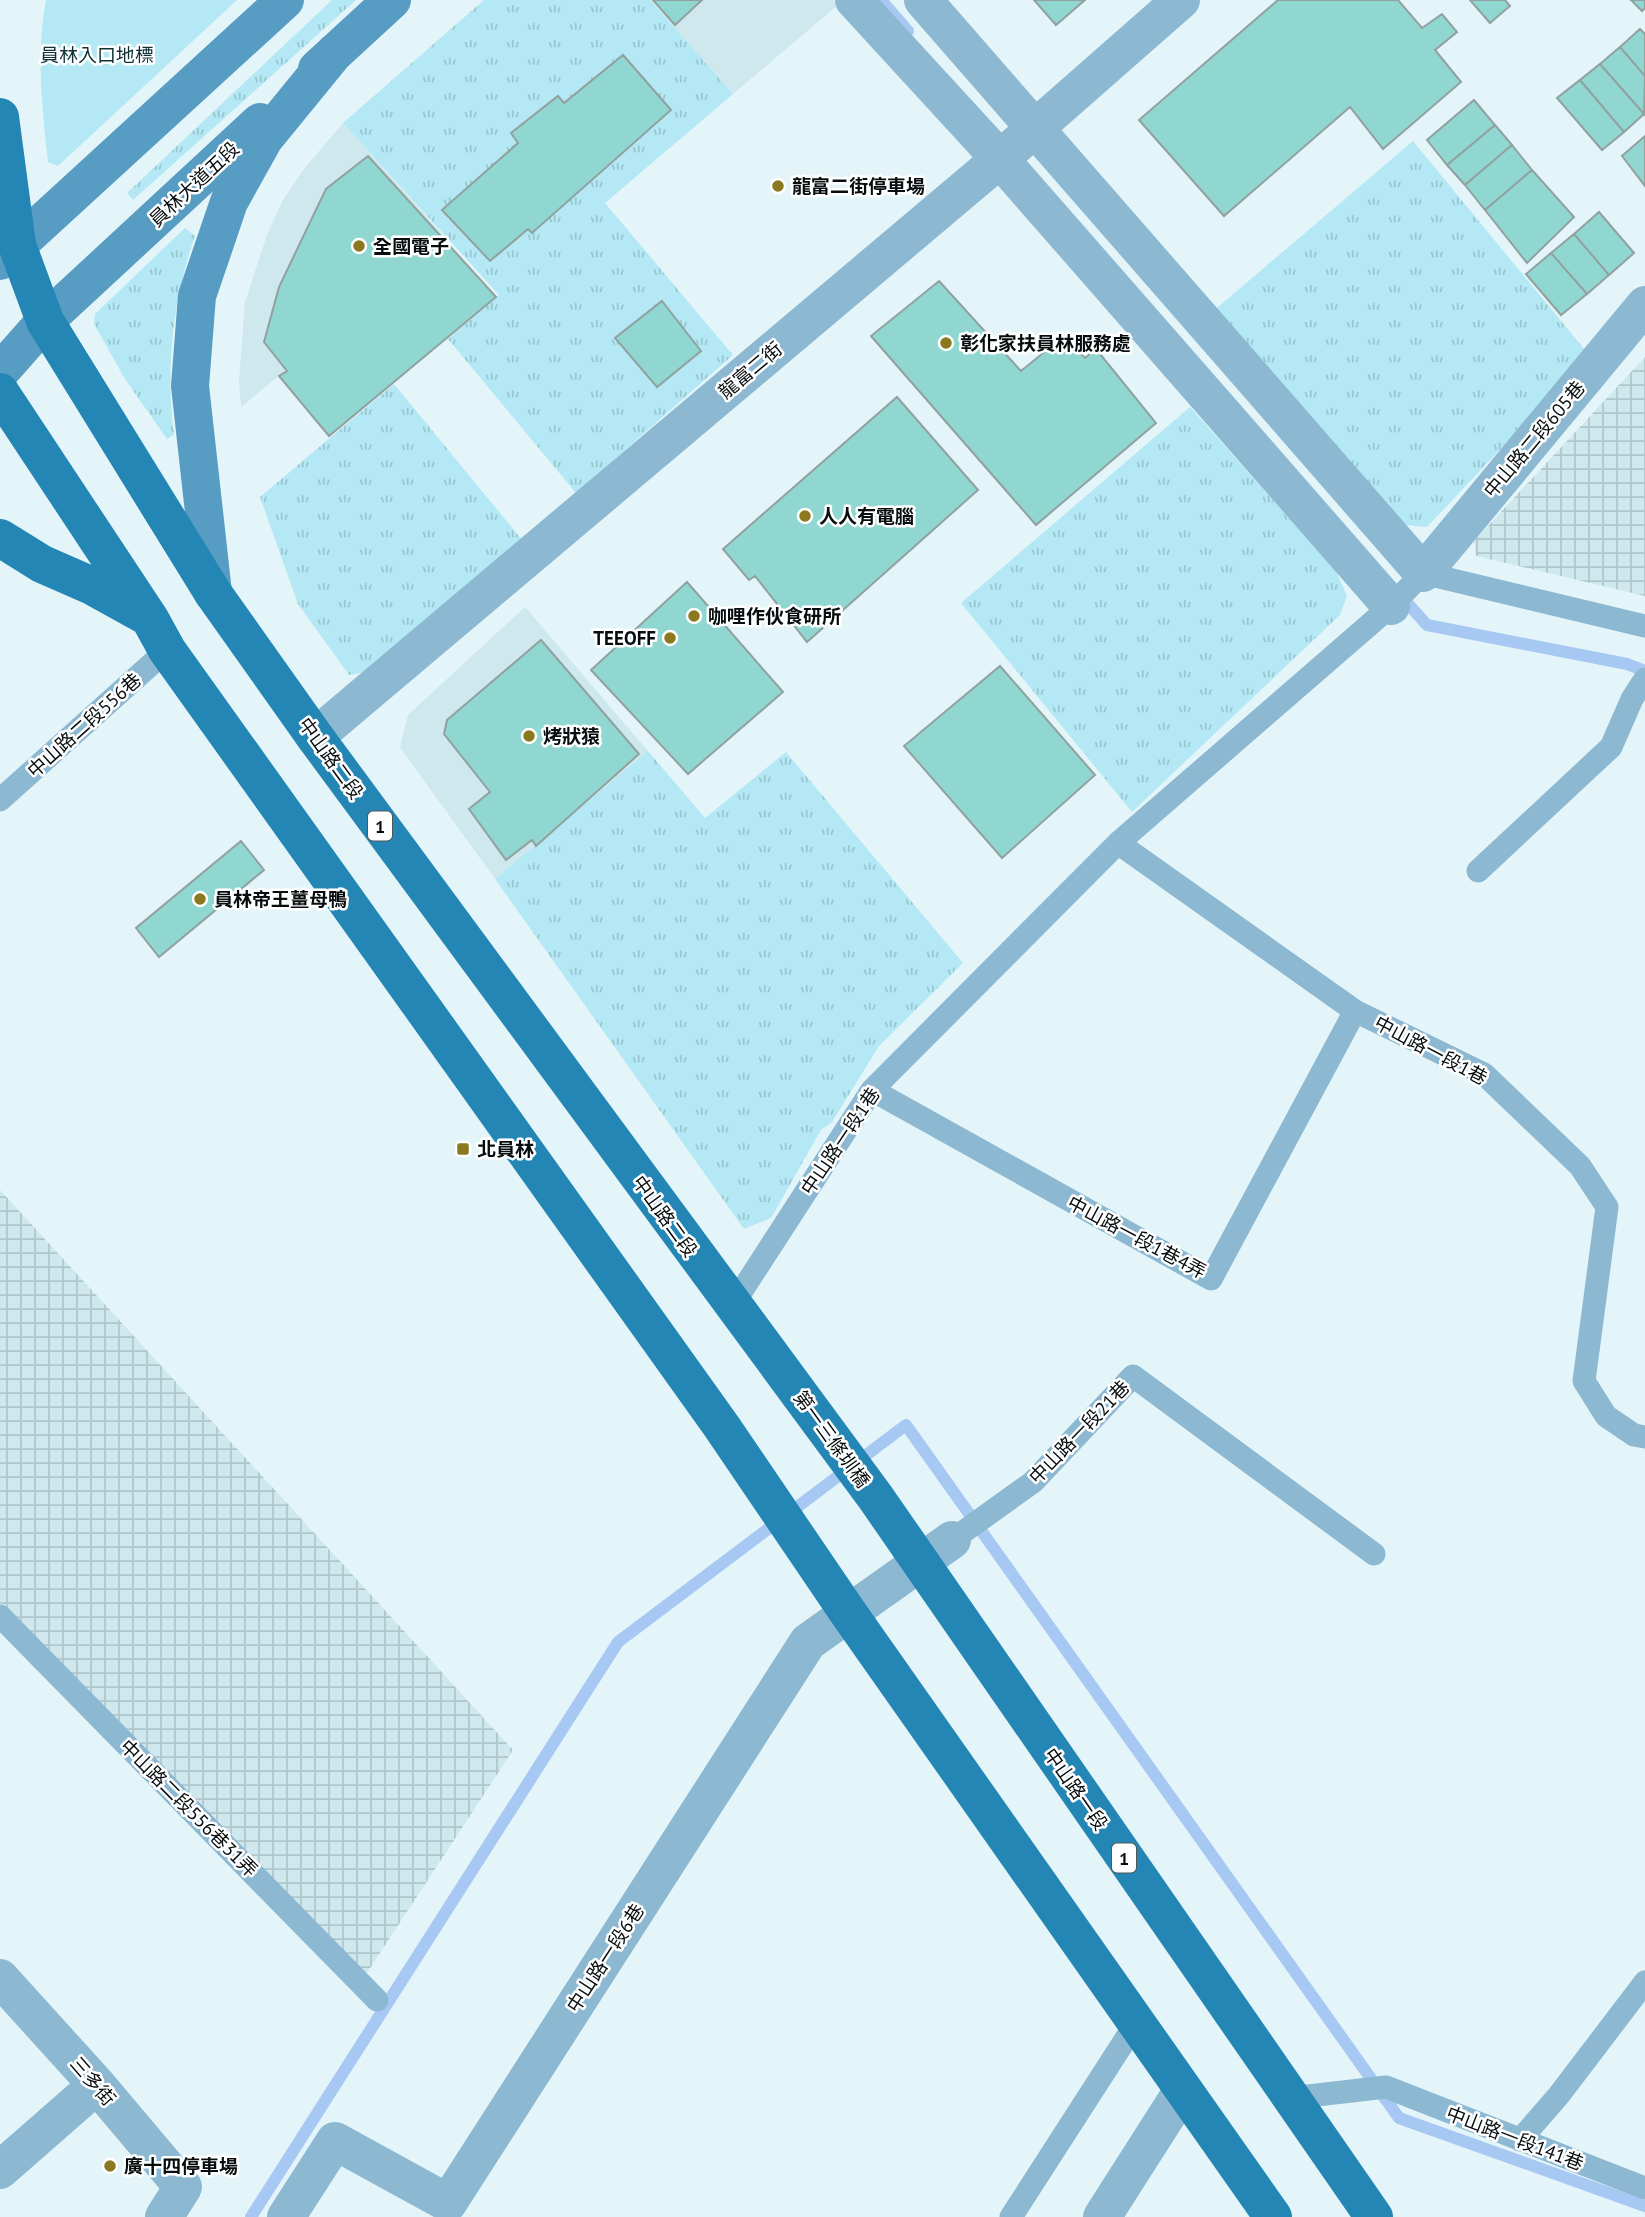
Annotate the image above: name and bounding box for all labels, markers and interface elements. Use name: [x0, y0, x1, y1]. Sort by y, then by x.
park label: 員林入口地標: [40, 43, 154, 67]
street label: 員林大道五段: [144, 136, 244, 232]
place label: 龍富二街停車場: [792, 174, 925, 198]
marker: 龍富二街停車場: [770, 178, 786, 194]
place label: 全國電子: [373, 234, 449, 258]
marker: 全國電子: [351, 238, 367, 254]
place label: 彰化家扶員林服務處: [960, 331, 1131, 355]
marker: 彰化家扶員林服務處: [938, 335, 954, 351]
street label: 龍富二街: [713, 336, 787, 404]
street label: 中山路二段605巷: [1478, 376, 1590, 502]
place label: 人人有電腦: [819, 504, 914, 528]
marker: 人人有電腦: [797, 508, 813, 524]
place label: 咖哩作伙食研所: [708, 604, 841, 628]
marker: 咖哩作伙食研所: [686, 608, 702, 624]
place label: TEEOFF: [593, 626, 656, 650]
marker: TEEOFF: [662, 630, 678, 646]
street label: 中山路二段556巷: [22, 668, 146, 782]
street label: 中山路二段: [293, 713, 369, 803]
place label: 烤狀猿: [543, 724, 600, 748]
marker: 烤狀猿: [521, 728, 537, 744]
road number: 1: [368, 812, 392, 840]
place label: 員林帝王薑母鴨: [214, 887, 347, 911]
marker: 員林帝王薑母鴨: [192, 891, 208, 907]
street label: 中山路一段1巷: [1370, 1010, 1492, 1090]
street label: 中山路一段1巷: [795, 1083, 885, 1199]
place label: 北員林: [477, 1137, 534, 1161]
marker: 北員林: [455, 1141, 471, 1157]
street label: 中山路二段: [627, 1171, 703, 1261]
street label: 中山路一段1巷4弄: [1064, 1190, 1210, 1284]
street label: 中山路一段21巷: [1024, 1375, 1134, 1489]
street label: 第一三條圳橋: [789, 1386, 875, 1492]
street label: 中山路二段556巷31弄: [115, 1734, 263, 1882]
street label: 中山路一段: [1039, 1743, 1113, 1835]
road number: 1: [1112, 1844, 1136, 1872]
street label: 中山路一段6巷: [561, 1899, 649, 2017]
street label: 三多街: [65, 2052, 121, 2110]
street label: 中山路一段141巷: [1443, 2101, 1587, 2175]
place label: 廣十四停車場: [124, 2154, 238, 2178]
marker: 廣十四停車場: [102, 2158, 118, 2174]

